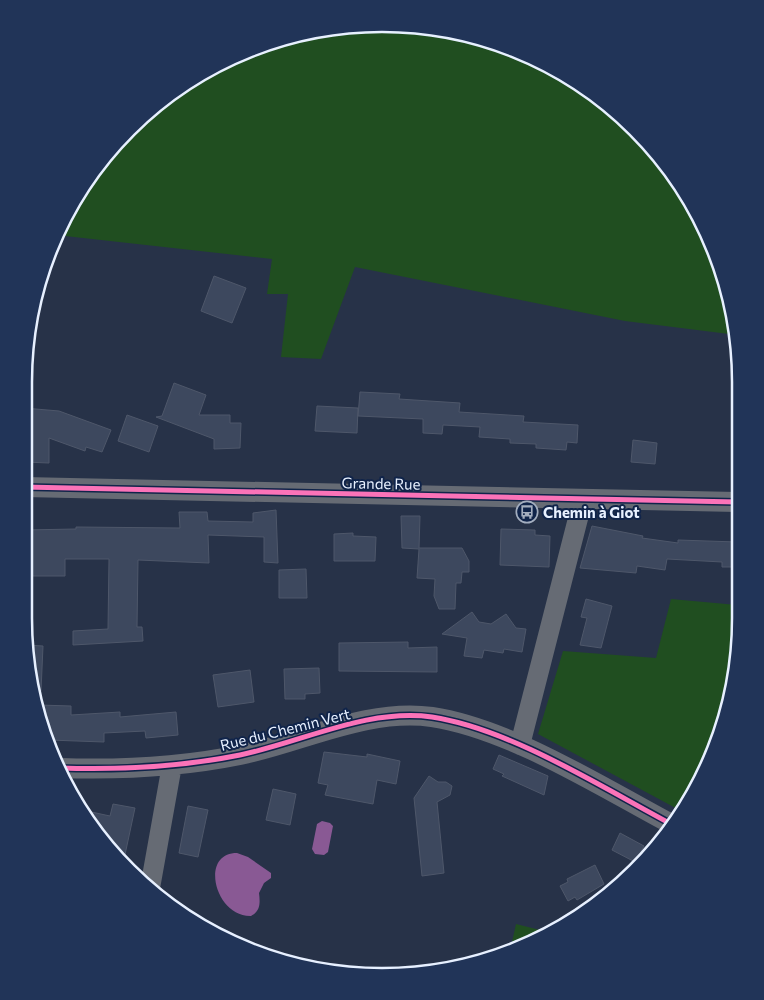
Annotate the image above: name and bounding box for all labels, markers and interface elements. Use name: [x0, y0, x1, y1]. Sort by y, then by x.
street label: Grande Rue: [341, 473, 421, 493]
bus stop icon: Chemin à Giot: [515, 500, 539, 524]
place label: Chemin à Giot: [543, 503, 640, 521]
street label: Rue du Chemin Vert: [218, 704, 352, 754]

